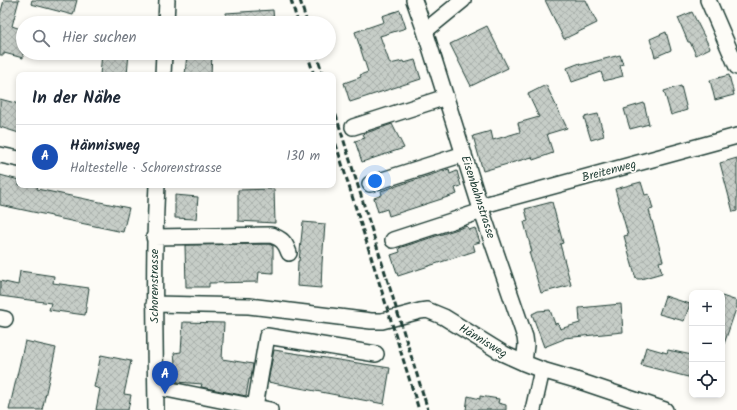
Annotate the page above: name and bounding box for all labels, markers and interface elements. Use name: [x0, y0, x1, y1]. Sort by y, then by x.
search box: [16, 16, 336, 60]
text: Hier suchen: [62, 26, 136, 50]
icon: search: [30, 27, 52, 49]
text: In der Nähe: [32, 85, 121, 112]
text: Hännisweg: [70, 134, 140, 158]
text: A: [41, 146, 49, 167]
text: 130 m: [286, 146, 320, 167]
street label: Eisenbahnstrasse: [456, 153, 501, 242]
street label: Breitenweg: [580, 155, 639, 187]
text: Haltestelle · Schorenstrasse: [70, 158, 222, 179]
your location: [365, 171, 385, 191]
street label: Schorenstrasse: [145, 248, 164, 323]
map controls: [689, 290, 725, 398]
button: +: [689, 290, 725, 326]
street label: Hännisweg: [455, 319, 511, 363]
button: −: [689, 326, 725, 362]
pin: A: [152, 361, 178, 394]
button: locate: [689, 362, 725, 398]

